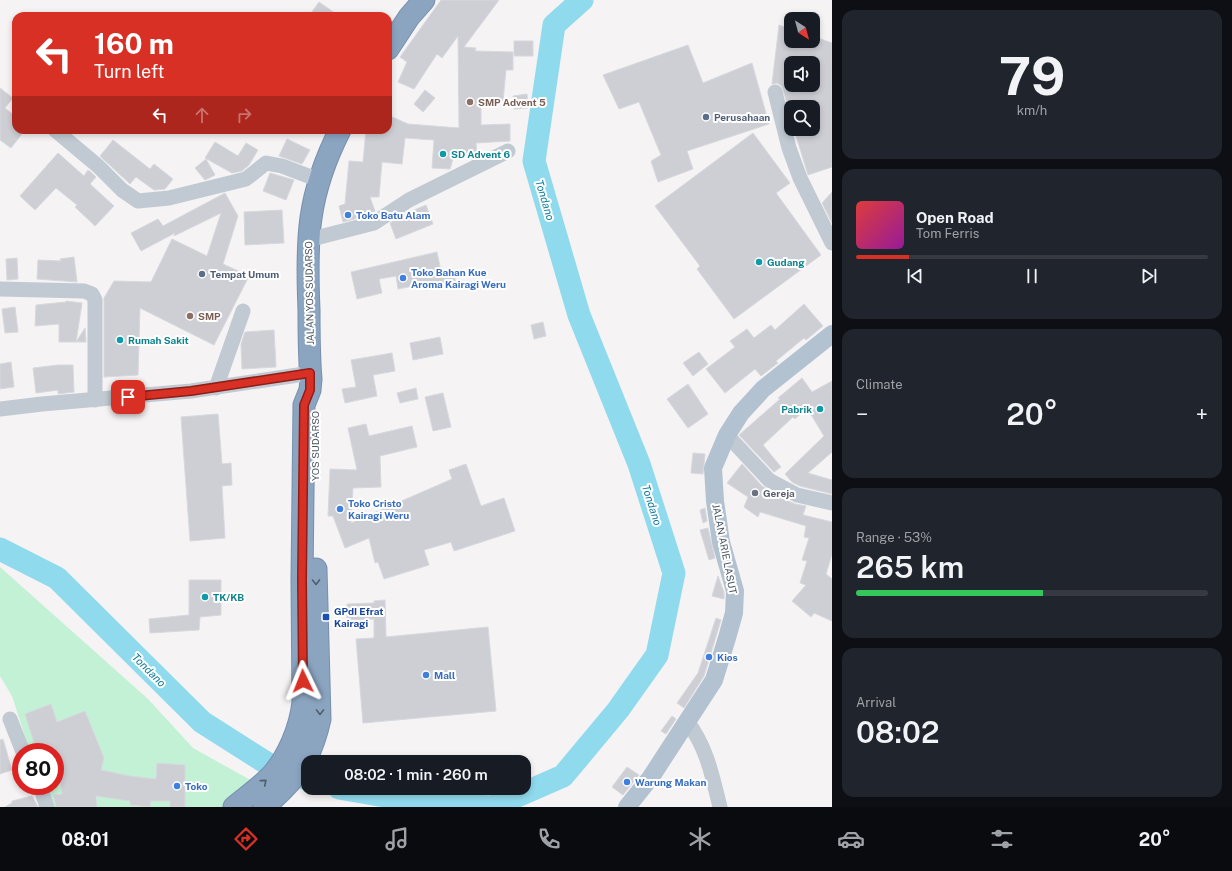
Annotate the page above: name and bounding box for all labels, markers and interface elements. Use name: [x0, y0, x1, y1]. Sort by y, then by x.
north arrow: [784, 12, 820, 48]
map controls: [784, 12, 820, 136]
text: 160 m: [94, 27, 174, 60]
icon: left: [28, 28, 80, 80]
text: 79: [999, 46, 1065, 107]
button: sound: [784, 56, 820, 92]
text: Turn left: [94, 61, 164, 82]
place label: SMP Advent 5: [478, 96, 546, 108]
marker: SMP Advent 5: [465, 97, 475, 107]
button: search: [784, 100, 820, 136]
text: km/h: [1017, 103, 1047, 118]
icon: left: [149, 104, 171, 126]
icon: ahead: [191, 104, 213, 126]
icon: right: [233, 104, 255, 126]
place label: Perusahaan: [714, 111, 770, 123]
marker: Perusahaan: [701, 112, 711, 122]
place label: SD Advent 6: [451, 148, 511, 160]
marker: SD Advent 6: [438, 149, 448, 159]
water label: Tondano: [533, 178, 557, 222]
place label: Toko Batu Alam: [356, 209, 430, 221]
text: Open Road: [916, 209, 994, 226]
marker: Toko Batu Alam: [343, 210, 353, 220]
text: Tom Ferris: [916, 226, 979, 241]
street label: JALAN YOS SUDARSO: [302, 241, 316, 345]
place label: Gudang: [767, 256, 805, 268]
marker: Gudang: [754, 257, 764, 267]
icon: previous: [904, 265, 926, 287]
icon: pause: [1021, 265, 1043, 287]
icon: next: [1138, 265, 1160, 287]
place label: Toko Bahan Kue Aroma Kairagi Weru: [411, 266, 506, 290]
place label: Tempat Umum: [210, 268, 279, 280]
marker: Tempat Umum: [197, 269, 207, 279]
marker: Toko Bahan Kue Aroma Kairagi Weru: [398, 273, 408, 283]
place label: SMP: [198, 310, 221, 322]
marker: SMP: [185, 311, 195, 321]
place label: Rumah Sakit: [128, 334, 189, 346]
marker: Rumah Sakit: [115, 335, 125, 345]
text: Climate: [856, 377, 903, 392]
pin: [111, 380, 145, 414]
icon: arrive: [117, 386, 139, 408]
text: 20°: [1006, 396, 1058, 432]
text: −: [856, 401, 868, 427]
text: +: [1196, 401, 1208, 427]
place label: Pabrik: [781, 403, 812, 415]
marker: Pabrik: [815, 404, 825, 414]
street label: YOS SUDARSO: [309, 411, 321, 481]
water label: Tondano: [640, 483, 664, 527]
place label: Gereja: [763, 487, 795, 499]
marker: Gereja: [750, 488, 760, 498]
place label: Toko Cristo Kairagi Weru: [348, 497, 409, 521]
street label: JALAN ARIE LASUT: [710, 503, 740, 595]
marker: Toko Cristo Kairagi Weru: [335, 504, 345, 514]
text: Range · 53%: [856, 530, 932, 545]
text: 265 km: [856, 549, 964, 585]
one-way arrow: [312, 579, 320, 585]
place label: TK/KB: [213, 591, 244, 603]
marker: TK/KB: [200, 592, 210, 602]
place label: GPdI Efrat Kairagi: [334, 605, 383, 629]
marker: GPdI Efrat Kairagi: [321, 612, 331, 622]
water label: Tondano: [130, 651, 168, 689]
place label: Kios: [717, 651, 738, 663]
marker: Kios: [704, 652, 714, 662]
position arrow: [282, 660, 324, 702]
place label: Mall: [434, 669, 455, 681]
marker: Mall: [421, 670, 431, 680]
text: Arrival: [856, 695, 896, 710]
one-way arrow: [316, 709, 324, 715]
text: 08:02: [856, 714, 939, 750]
speed limit sign: 80: [12, 743, 64, 795]
text: 08:02 · 1 min · 260 m: [344, 766, 488, 783]
place label: Warung Makan: [635, 776, 707, 788]
marker: Warung Makan: [622, 777, 632, 787]
place label: Toko: [185, 780, 208, 792]
one-way arrow: [259, 780, 267, 787]
marker: Toko: [172, 781, 182, 791]
icon: directions: [232, 825, 260, 853]
icon: music: [383, 825, 411, 853]
icon: phone: [535, 825, 563, 853]
icon: climate: [686, 825, 714, 853]
icon: car: [837, 825, 865, 853]
icon: filters: [988, 825, 1016, 853]
text: 08:01: [62, 829, 109, 850]
text: 20°: [1139, 829, 1170, 850]

